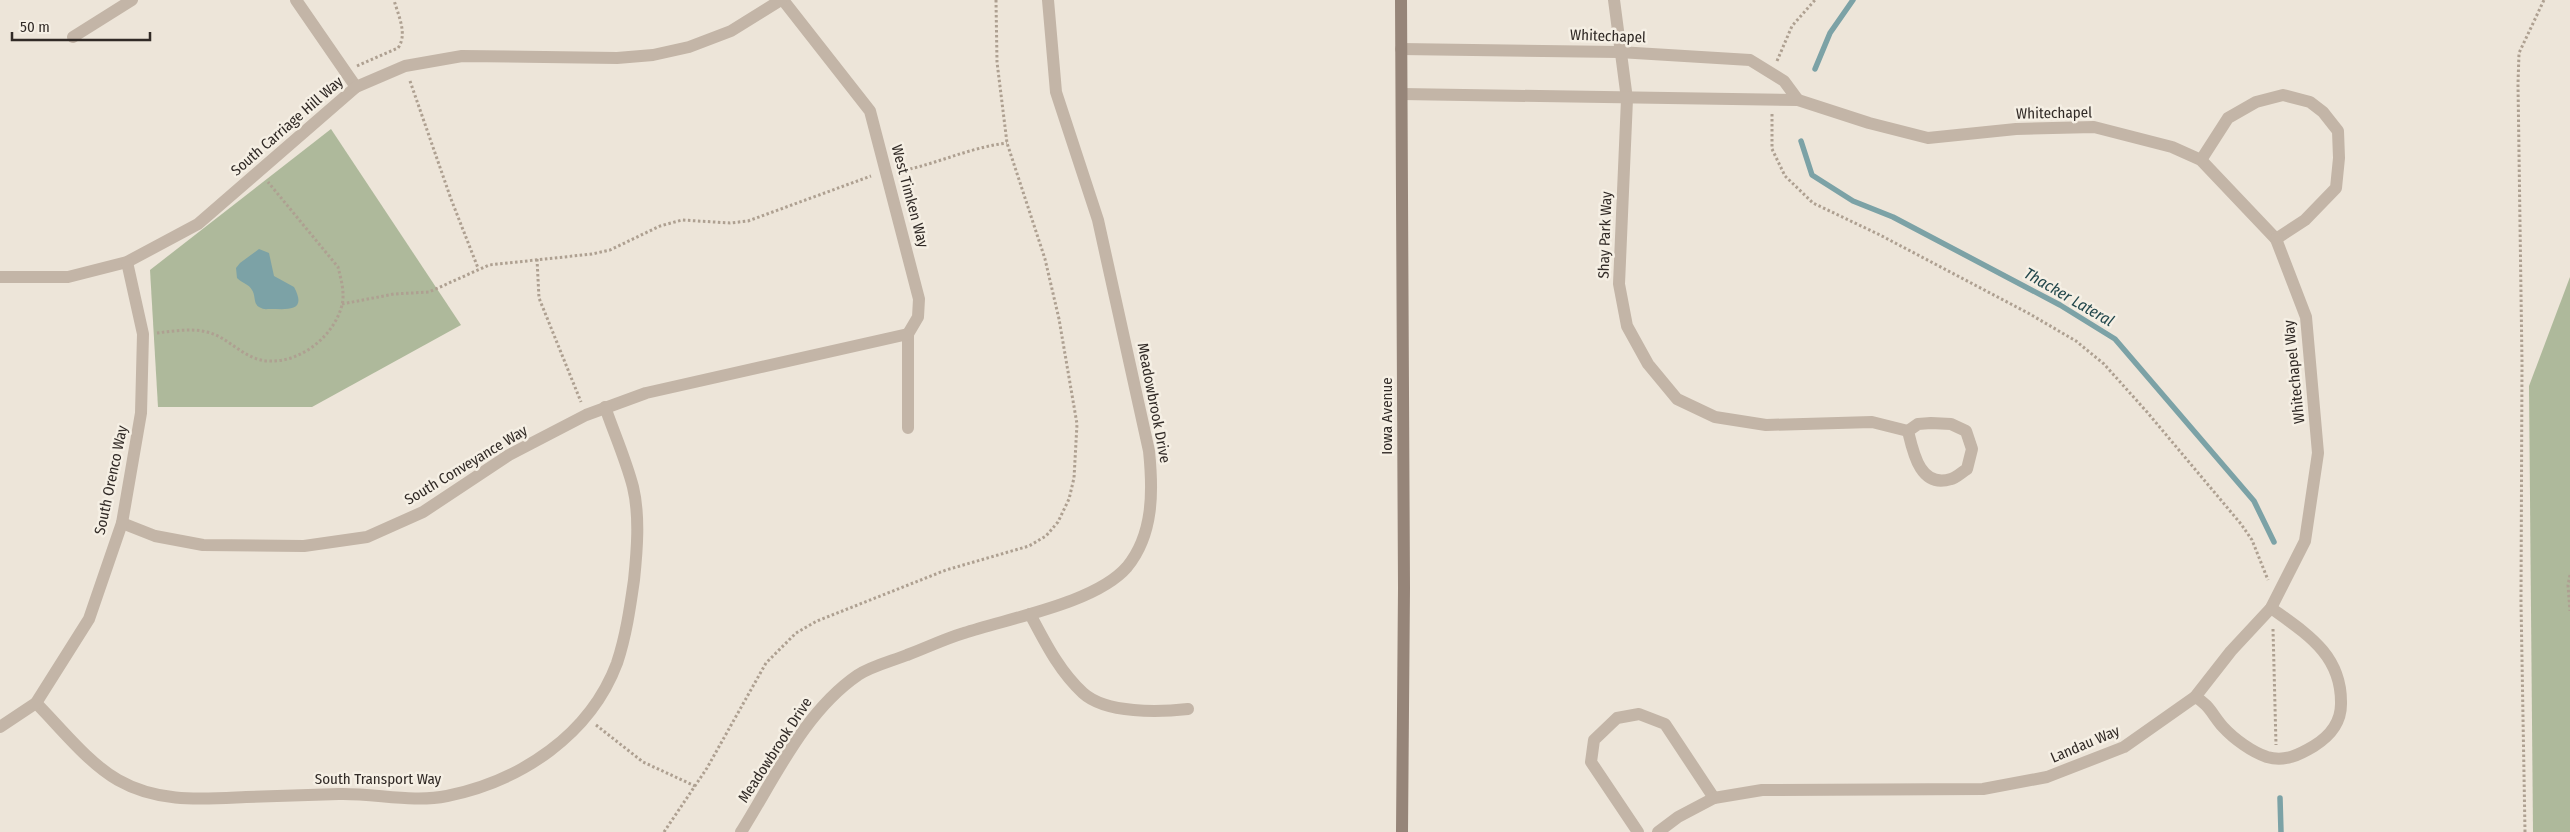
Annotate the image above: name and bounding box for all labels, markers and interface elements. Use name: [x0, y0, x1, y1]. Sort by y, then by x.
scale bar: [12, 10, 150, 42]
text: 50 m: [20, 18, 50, 36]
street label: Whitechapel: [1570, 26, 1646, 46]
street label: South Carriage Hill Way: [227, 72, 347, 180]
street label: Whitechapel: [2016, 103, 2092, 123]
street label: West Timken Way: [888, 143, 932, 250]
street label: Shay Park Way: [1594, 191, 1616, 279]
water label: Thacker Lateral: [2021, 264, 2117, 330]
street label: Whitechapel Way: [2280, 319, 2308, 425]
street label: Meadowbrook Drive: [1134, 341, 1174, 465]
street label: Iowa Avenue: [1378, 377, 1396, 455]
street label: South Conveyance Way: [401, 421, 531, 509]
street label: South Orenco Way: [91, 423, 131, 536]
street label: Meadowbrook Drive: [734, 694, 816, 806]
street label: Landau Way: [2048, 721, 2122, 767]
street label: South Transport Way: [315, 770, 442, 788]

